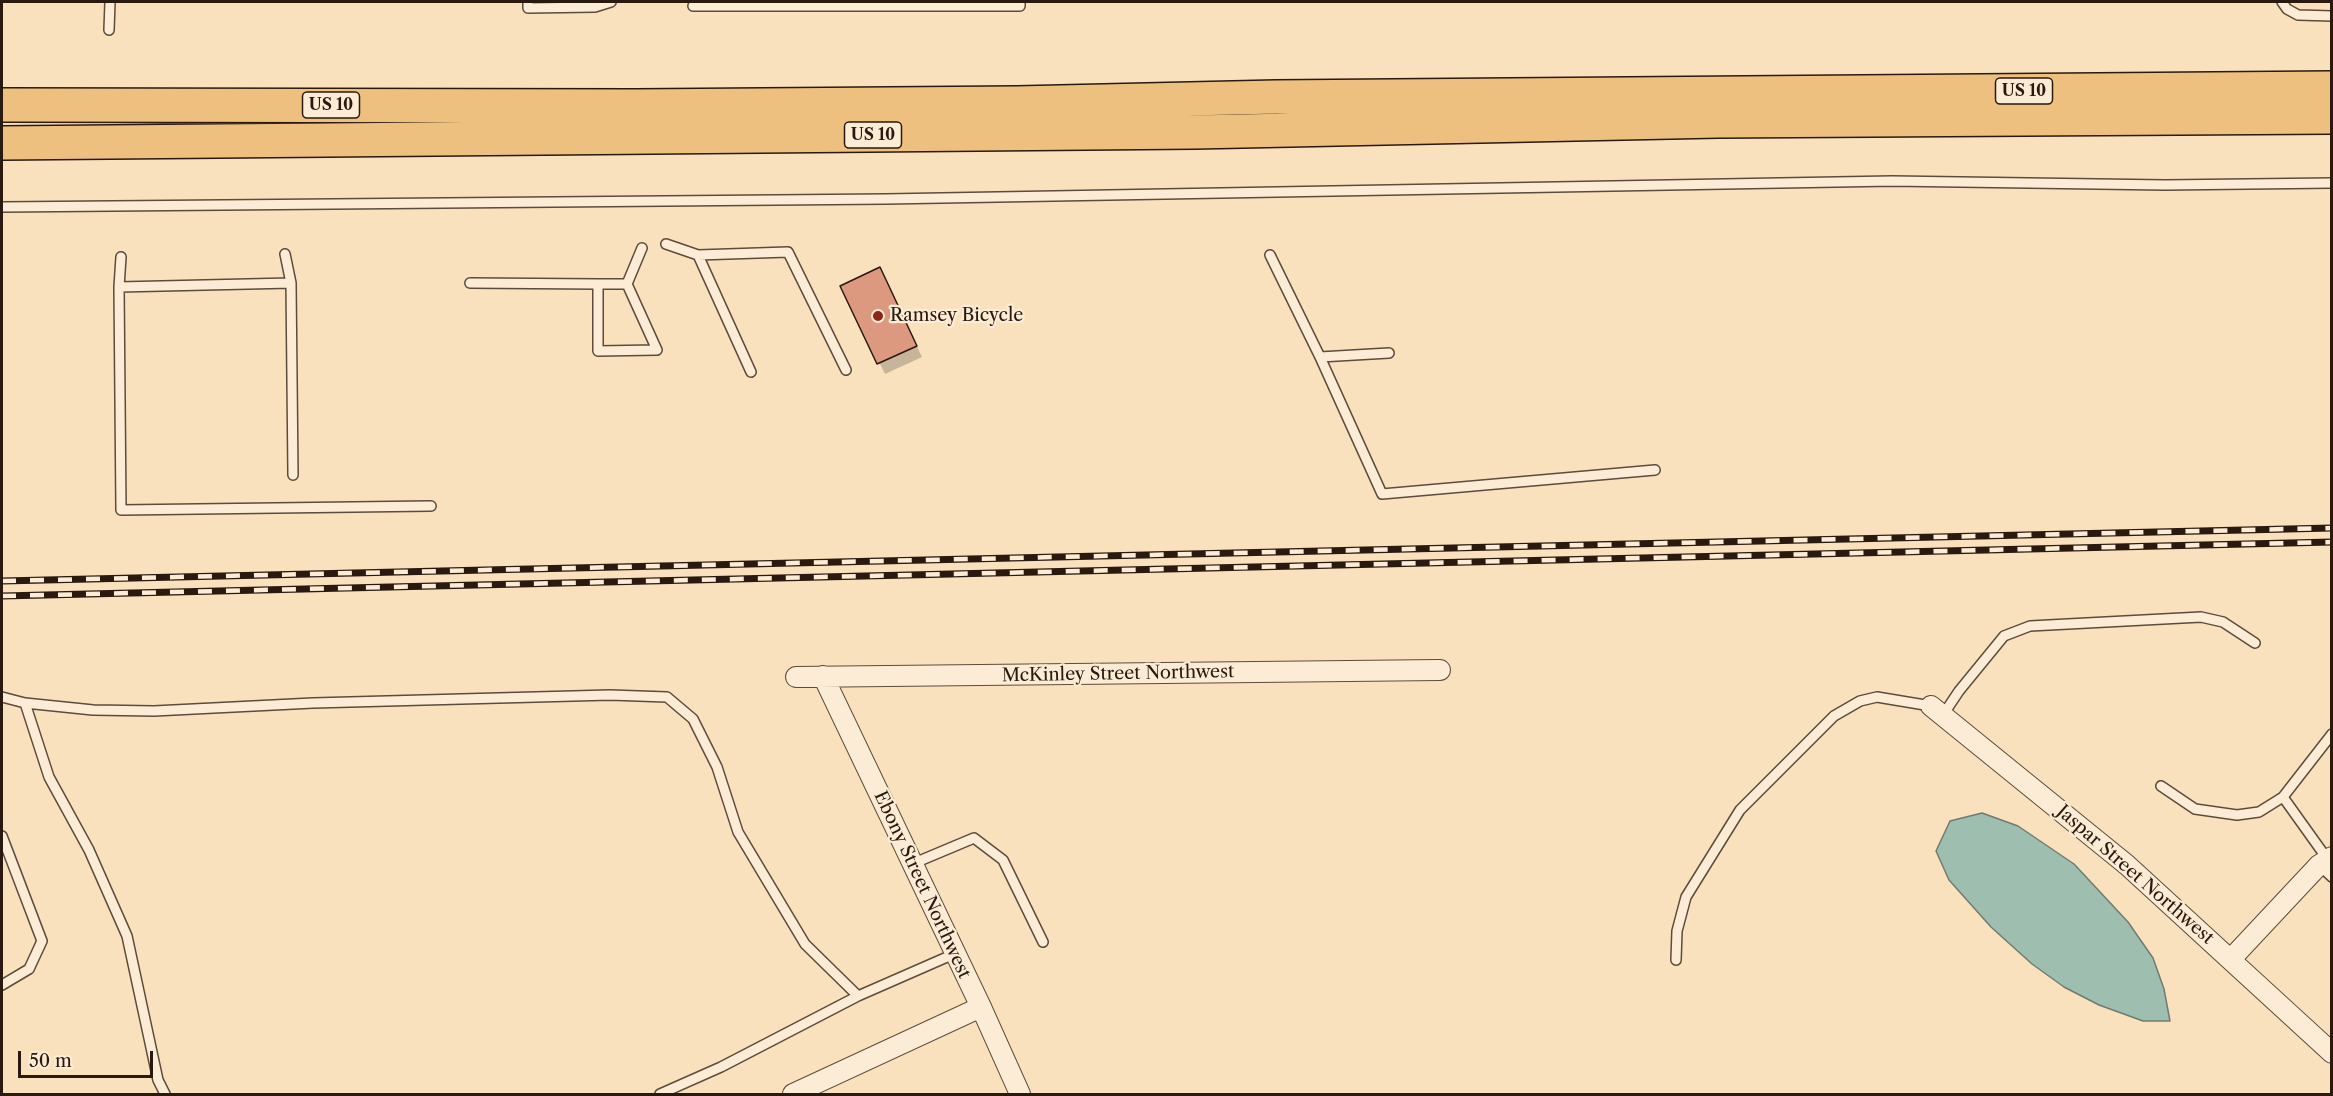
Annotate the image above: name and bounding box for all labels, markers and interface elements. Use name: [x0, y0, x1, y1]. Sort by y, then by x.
road number: US 10: [1996, 78, 2052, 104]
road number: US 10: [302, 92, 360, 118]
road number: US 10: [844, 122, 902, 148]
place label: Ramsey Bicycle: [890, 305, 1023, 327]
marker: Ramsey Bicycle: [871, 309, 885, 323]
street label: McKinley Street Northwest: [1002, 661, 1234, 687]
street label: Ebony Street Northwest: [869, 788, 975, 982]
street label: Jaspar Street Northwest: [2052, 801, 2218, 949]
scale bar: [21, 1039, 156, 1077]
text: 50 m: [29, 1050, 72, 1072]

